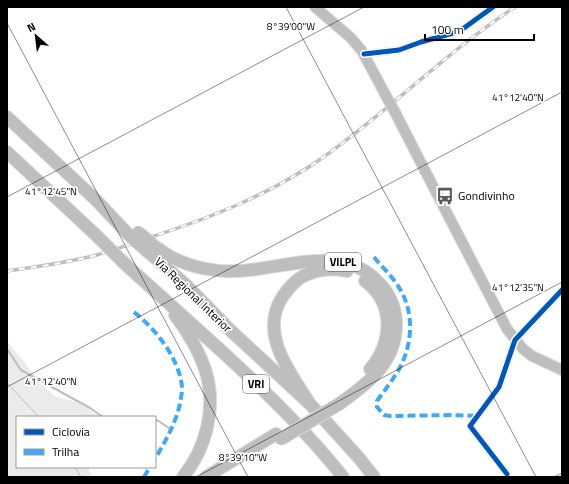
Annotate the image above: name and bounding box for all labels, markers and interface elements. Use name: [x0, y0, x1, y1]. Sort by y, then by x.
north arrow: [16, 16, 56, 56]
scale bar: [425, 16, 534, 42]
text: N: [24, 18, 38, 36]
text: 8°39'00"W: [267, 19, 315, 34]
text: 100 m: [431, 20, 464, 39]
text: 41°12'40"N: [492, 90, 544, 105]
text: 41°12'45"N: [25, 184, 77, 199]
bus stop icon: Gondivinho: [435, 186, 455, 206]
place label: Gondivinho: [458, 186, 515, 205]
street label: Via Regional Interior: [150, 253, 236, 337]
road number: VILPL: [325, 253, 361, 271]
text: 41°12'35"N: [492, 280, 544, 295]
text: 41°12'40"N: [25, 374, 77, 389]
road number: VRI: [243, 375, 269, 393]
legend: [16, 416, 156, 468]
text: Ciclovia: [52, 422, 90, 441]
text: Trilha: [52, 442, 79, 461]
text: 8°39'10"W: [219, 450, 267, 465]

